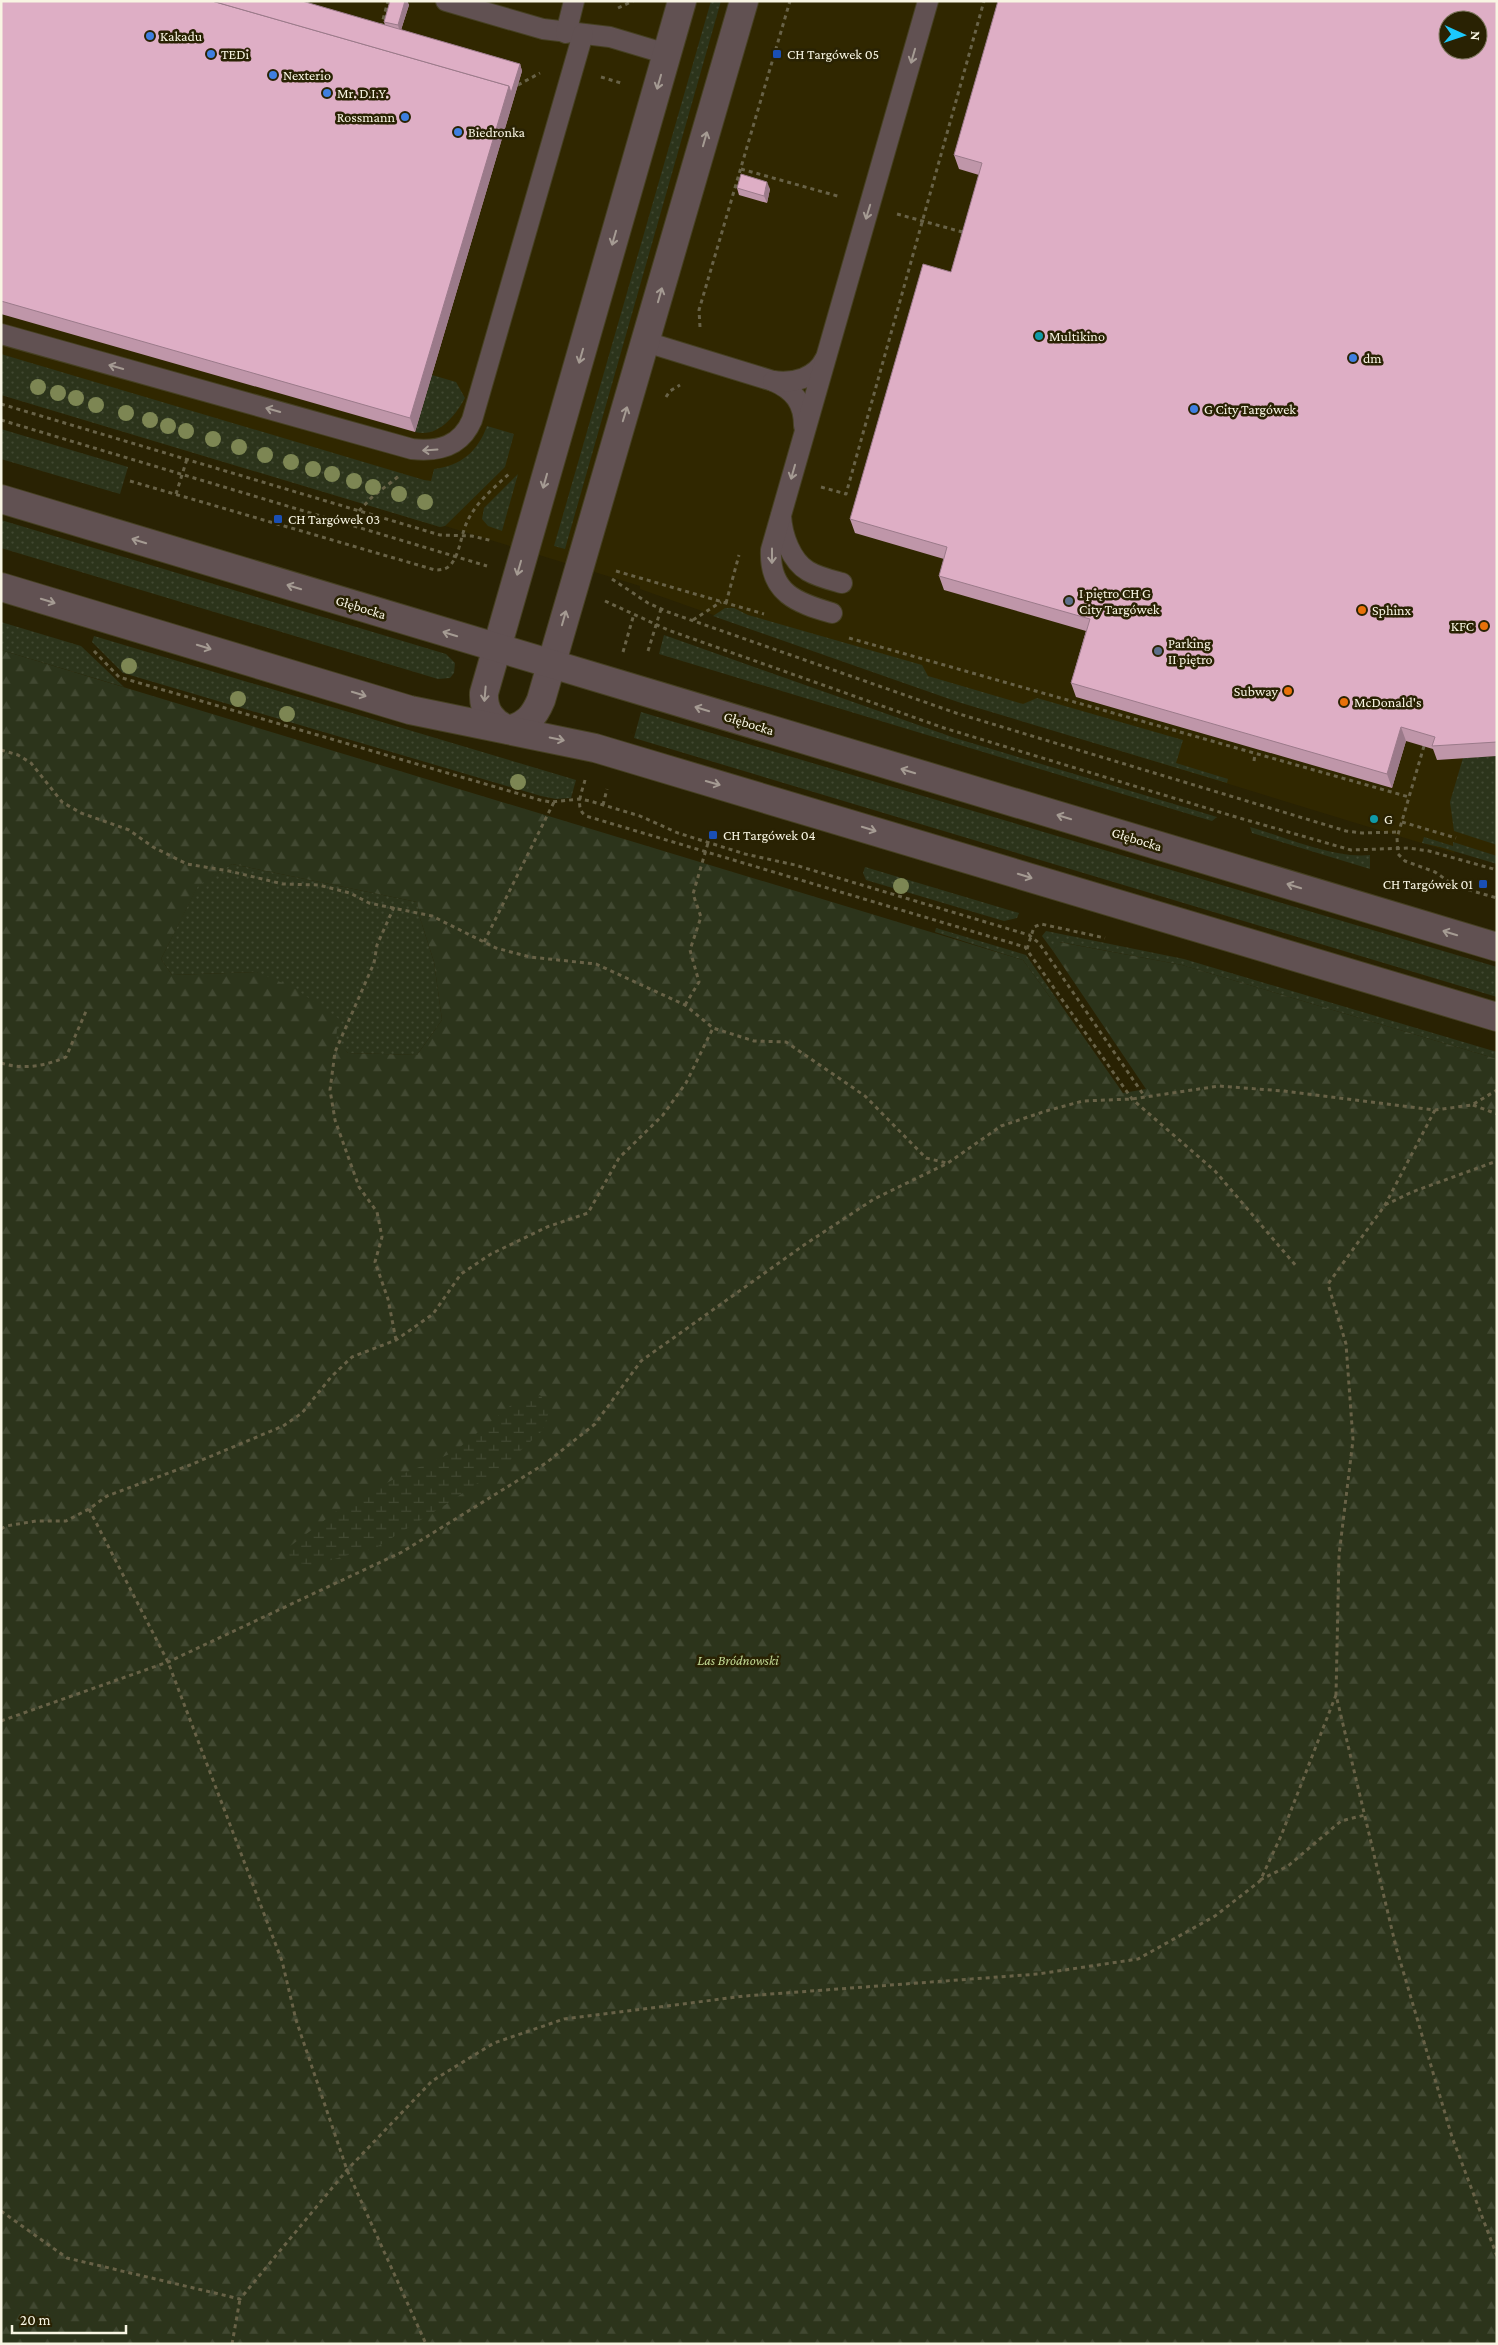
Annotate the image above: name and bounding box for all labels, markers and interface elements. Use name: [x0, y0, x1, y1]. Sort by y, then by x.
north arrow: [1438, 10, 1488, 60]
place label: Kakadu: [160, 28, 203, 44]
marker: Kakadu: [144, 30, 156, 42]
text: N: [1468, 30, 1484, 41]
place label: TEDi: [221, 46, 250, 62]
place label: CH Targówek 05: [787, 46, 879, 62]
one-way arrow: [907, 47, 917, 63]
marker: TEDi: [205, 48, 217, 60]
marker: CH Targówek 05: [771, 48, 783, 60]
place label: Nexterio: [283, 67, 331, 83]
marker: Nexterio: [267, 69, 279, 81]
one-way arrow: [654, 73, 663, 89]
place label: Mr. D.I.Y.: [337, 85, 389, 101]
marker: Mr. D.I.Y.: [321, 87, 333, 99]
place label: Rossmann: [337, 109, 395, 125]
marker: Rossmann: [399, 111, 411, 123]
place label: Biedronka: [468, 124, 526, 140]
marker: Biedronka: [452, 126, 464, 138]
one-way arrow: [700, 131, 710, 147]
one-way arrow: [862, 204, 872, 220]
one-way arrow: [609, 230, 619, 246]
one-way arrow: [655, 287, 665, 303]
place label: Multikino: [1049, 328, 1105, 344]
marker: Multikino: [1033, 330, 1045, 342]
one-way arrow: [575, 348, 585, 364]
place label: dm: [1363, 350, 1382, 366]
marker: dm: [1347, 352, 1359, 364]
one-way arrow: [109, 361, 125, 371]
place label: G City Targówek: [1204, 401, 1296, 417]
marker: G City Targówek: [1188, 403, 1200, 415]
one-way arrow: [265, 405, 281, 415]
one-way arrow: [620, 406, 630, 422]
one-way arrow: [422, 445, 438, 454]
one-way arrow: [788, 464, 798, 480]
one-way arrow: [539, 472, 549, 488]
place label: CH Targówek 03: [288, 511, 380, 527]
marker: CH Targówek 03: [272, 513, 284, 525]
one-way arrow: [131, 535, 147, 545]
one-way arrow: [767, 548, 777, 564]
one-way arrow: [514, 560, 524, 576]
one-way arrow: [287, 582, 303, 592]
place label: I piętro CH G City Targówek: [1079, 585, 1160, 617]
street label: Głębocka: [334, 592, 389, 622]
marker: I piętro CH G City Targówek: [1063, 595, 1075, 607]
one-way arrow: [40, 596, 56, 606]
place label: Sphinx: [1372, 602, 1412, 618]
marker: Sphinx: [1356, 604, 1368, 616]
one-way arrow: [560, 610, 570, 626]
place label: KFC: [1451, 618, 1474, 634]
marker: KFC: [1478, 620, 1490, 632]
one-way arrow: [442, 629, 458, 639]
place label: Parking II piętro: [1168, 635, 1213, 667]
one-way arrow: [195, 643, 211, 653]
marker: Parking II piętro: [1152, 645, 1164, 657]
place label: Subway: [1234, 683, 1279, 699]
marker: Subway: [1282, 685, 1294, 697]
one-way arrow: [480, 686, 490, 702]
one-way arrow: [351, 690, 367, 700]
place label: McDonald's: [1354, 694, 1421, 710]
marker: McDonald's: [1338, 696, 1350, 708]
one-way arrow: [694, 704, 710, 714]
street label: Głębocka: [722, 708, 777, 738]
one-way arrow: [548, 735, 564, 744]
one-way arrow: [900, 765, 916, 775]
one-way arrow: [705, 778, 721, 788]
place label: G: [1384, 811, 1393, 827]
one-way arrow: [1056, 812, 1072, 822]
marker: G: [1368, 813, 1380, 825]
one-way arrow: [861, 824, 877, 834]
street label: Głębocka: [1110, 824, 1165, 854]
place label: CH Targówek 04: [723, 827, 816, 843]
marker: CH Targówek 04: [707, 829, 719, 841]
one-way arrow: [1016, 871, 1032, 881]
place label: CH Targówek 01: [1383, 876, 1473, 892]
marker: CH Targówek 01: [1477, 878, 1489, 890]
one-way arrow: [1287, 881, 1303, 891]
one-way arrow: [1442, 928, 1458, 938]
park label: Las Bródnowski: [697, 1652, 779, 1668]
scale bar: [12, 2302, 126, 2334]
text: 20 m: [20, 2312, 51, 2328]

